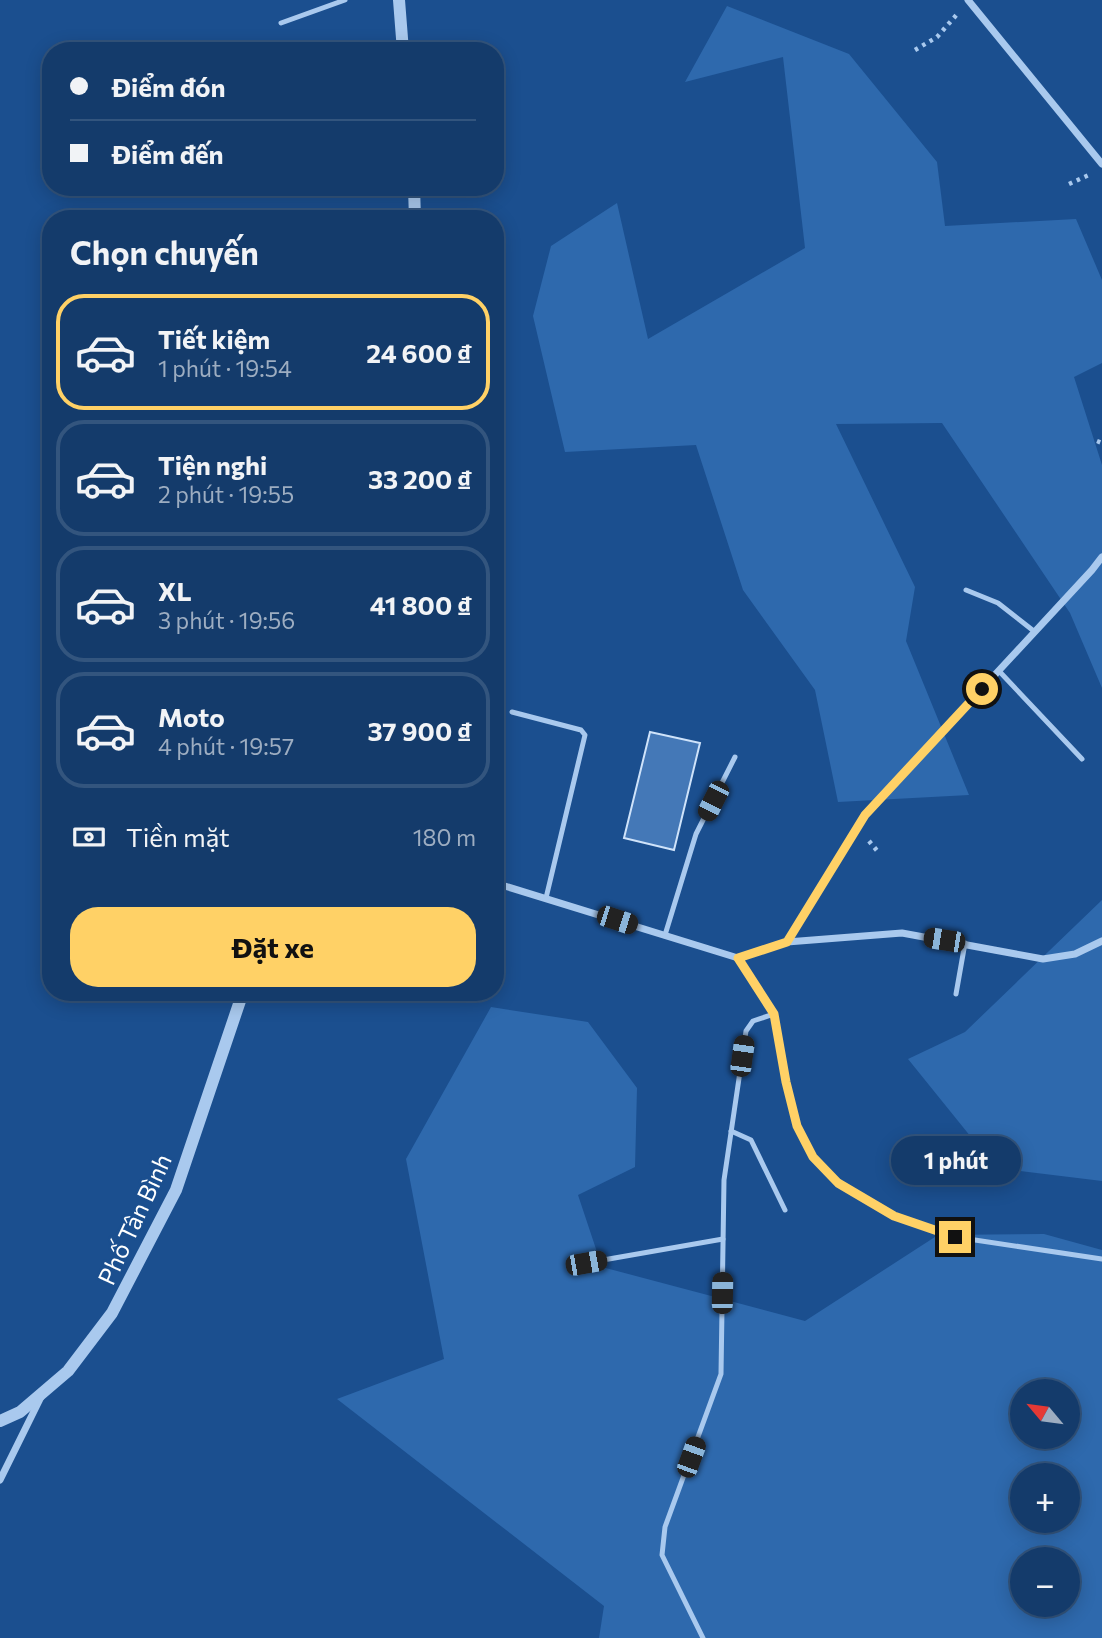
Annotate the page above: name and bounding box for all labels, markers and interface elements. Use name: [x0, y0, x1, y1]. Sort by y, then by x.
text: Điểm đón: [112, 71, 225, 102]
text: Điểm đến: [112, 138, 224, 169]
text: Chọn chuyến: [70, 232, 259, 272]
icon: car: [74, 321, 137, 384]
text: Tiết kiệm: [158, 323, 270, 354]
text: 24 600 ₫: [366, 337, 472, 368]
text: 1 phút · 19:54: [158, 354, 292, 382]
icon: car: [74, 447, 137, 510]
text: Tiện nghi: [158, 449, 267, 480]
text: 33 200 ₫: [368, 463, 472, 494]
text: 2 phút · 19:55: [158, 480, 294, 508]
icon: car: [74, 573, 137, 636]
text: XL: [158, 575, 192, 606]
text: 41 800 ₫: [370, 589, 472, 620]
text: 3 phút · 19:56: [158, 606, 295, 634]
route start: [966, 673, 998, 705]
icon: car: [74, 699, 137, 762]
text: Moto: [158, 701, 225, 732]
text: 37 900 ₫: [367, 715, 472, 746]
text: 4 phút · 19:57: [158, 732, 294, 760]
car: [695, 778, 732, 824]
icon: cash: [70, 818, 108, 856]
text: Tiền mặt: [126, 821, 230, 852]
text: 180 m: [413, 823, 476, 851]
car: [594, 904, 641, 936]
button: Đặt xe: [70, 907, 476, 987]
car: [922, 926, 967, 954]
car: [729, 1034, 756, 1078]
callout: 1 phút: [890, 1136, 1020, 1184]
text: 1 phút: [924, 1146, 988, 1174]
street label: Phố Tân Bình: [91, 1149, 177, 1289]
route end: [939, 1221, 971, 1253]
car: [564, 1249, 609, 1277]
car: [712, 1272, 733, 1314]
north arrow: [1010, 1379, 1080, 1449]
map controls: [1010, 1379, 1080, 1617]
car: [674, 1434, 709, 1480]
button: +: [1010, 1463, 1080, 1533]
button: −: [1010, 1547, 1080, 1617]

